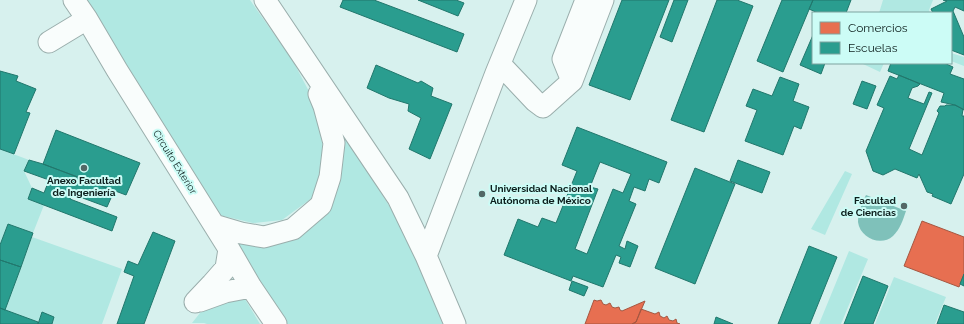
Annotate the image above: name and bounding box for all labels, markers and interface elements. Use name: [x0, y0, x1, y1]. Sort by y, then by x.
legend: [812, 12, 952, 64]
text: Comercios: [848, 21, 908, 35]
text: Escuelas: [848, 41, 898, 55]
street label: Circuito Exterior: [151, 128, 199, 196]
marker: Anexo Facultad de Ingeniería: [79, 163, 89, 173]
place label: Anexo Facultad de Ingeniería: [47, 175, 122, 198]
place label: Universidad Nacional Autónoma de México: [490, 183, 593, 206]
marker: Universidad Nacional Autónoma de México: [477, 189, 487, 199]
place label: Facultad de Ciencias: [841, 195, 897, 218]
marker: Facultad de Ciencias: [899, 201, 909, 211]

